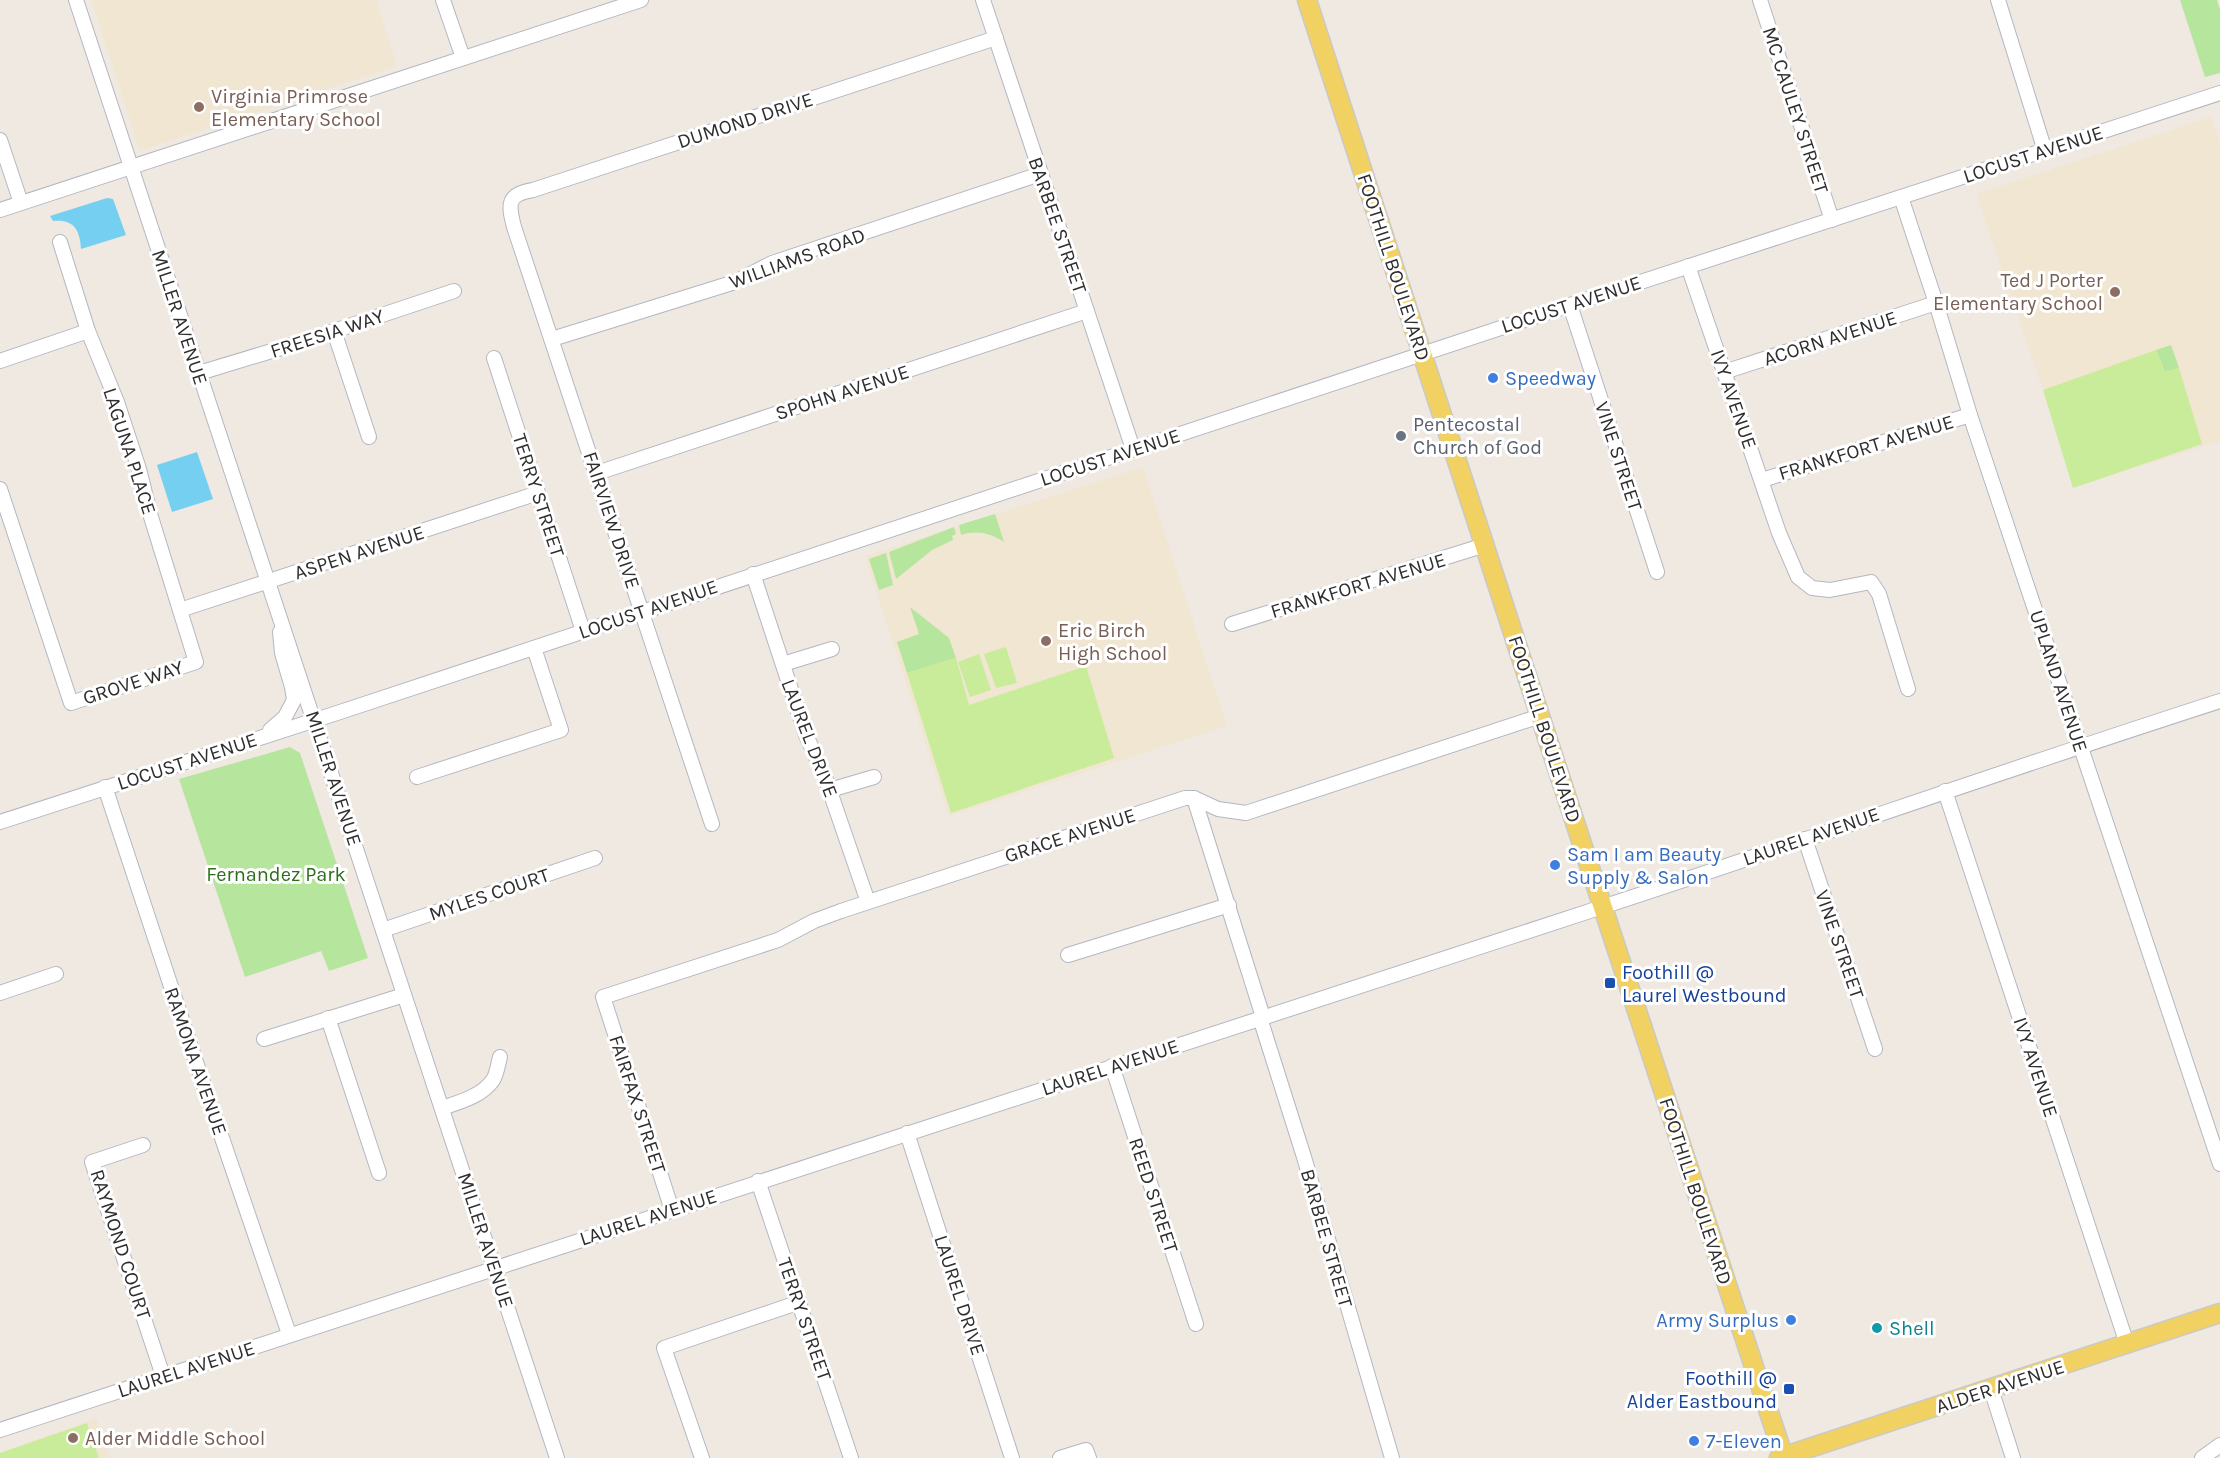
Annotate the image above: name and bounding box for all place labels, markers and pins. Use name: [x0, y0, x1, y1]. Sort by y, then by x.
place label: Virginia Primrose Elementary School: [211, 85, 381, 131]
marker: Virginia Primrose Elementary School: [192, 100, 206, 114]
place label: Ted J Porter Elementary School: [1933, 269, 2104, 315]
marker: Ted J Porter Elementary School: [2108, 285, 2122, 299]
place label: Speedway: [1505, 367, 1596, 390]
marker: Speedway: [1486, 371, 1500, 385]
place label: Pentecostal Church of God: [1413, 413, 1542, 459]
marker: Pentecostal Church of God: [1394, 429, 1408, 443]
place label: Eric Birch High School: [1058, 619, 1167, 665]
marker: Eric Birch High School: [1039, 634, 1053, 648]
place label: Sam I am Beauty Supply & Salon: [1567, 843, 1721, 889]
marker: Sam I am Beauty Supply & Salon: [1548, 858, 1562, 872]
place label: Foothill @ Laurel Westbound: [1622, 961, 1787, 1007]
marker: Foothill @ Laurel Westbound: [1603, 976, 1617, 990]
place label: Army Surplus: [1656, 1309, 1779, 1332]
marker: Army Surplus: [1784, 1313, 1798, 1327]
place label: Shell: [1889, 1317, 1935, 1340]
marker: Shell: [1870, 1321, 1884, 1335]
place label: Foothill @ Alder Eastbound: [1627, 1367, 1777, 1413]
marker: Foothill @ Alder Eastbound: [1782, 1382, 1796, 1396]
place label: Alder Middle School: [85, 1427, 265, 1450]
place label: 7-Eleven: [1706, 1430, 1782, 1453]
marker: Alder Middle School: [66, 1431, 80, 1445]
marker: 7-Eleven: [1687, 1434, 1701, 1448]

